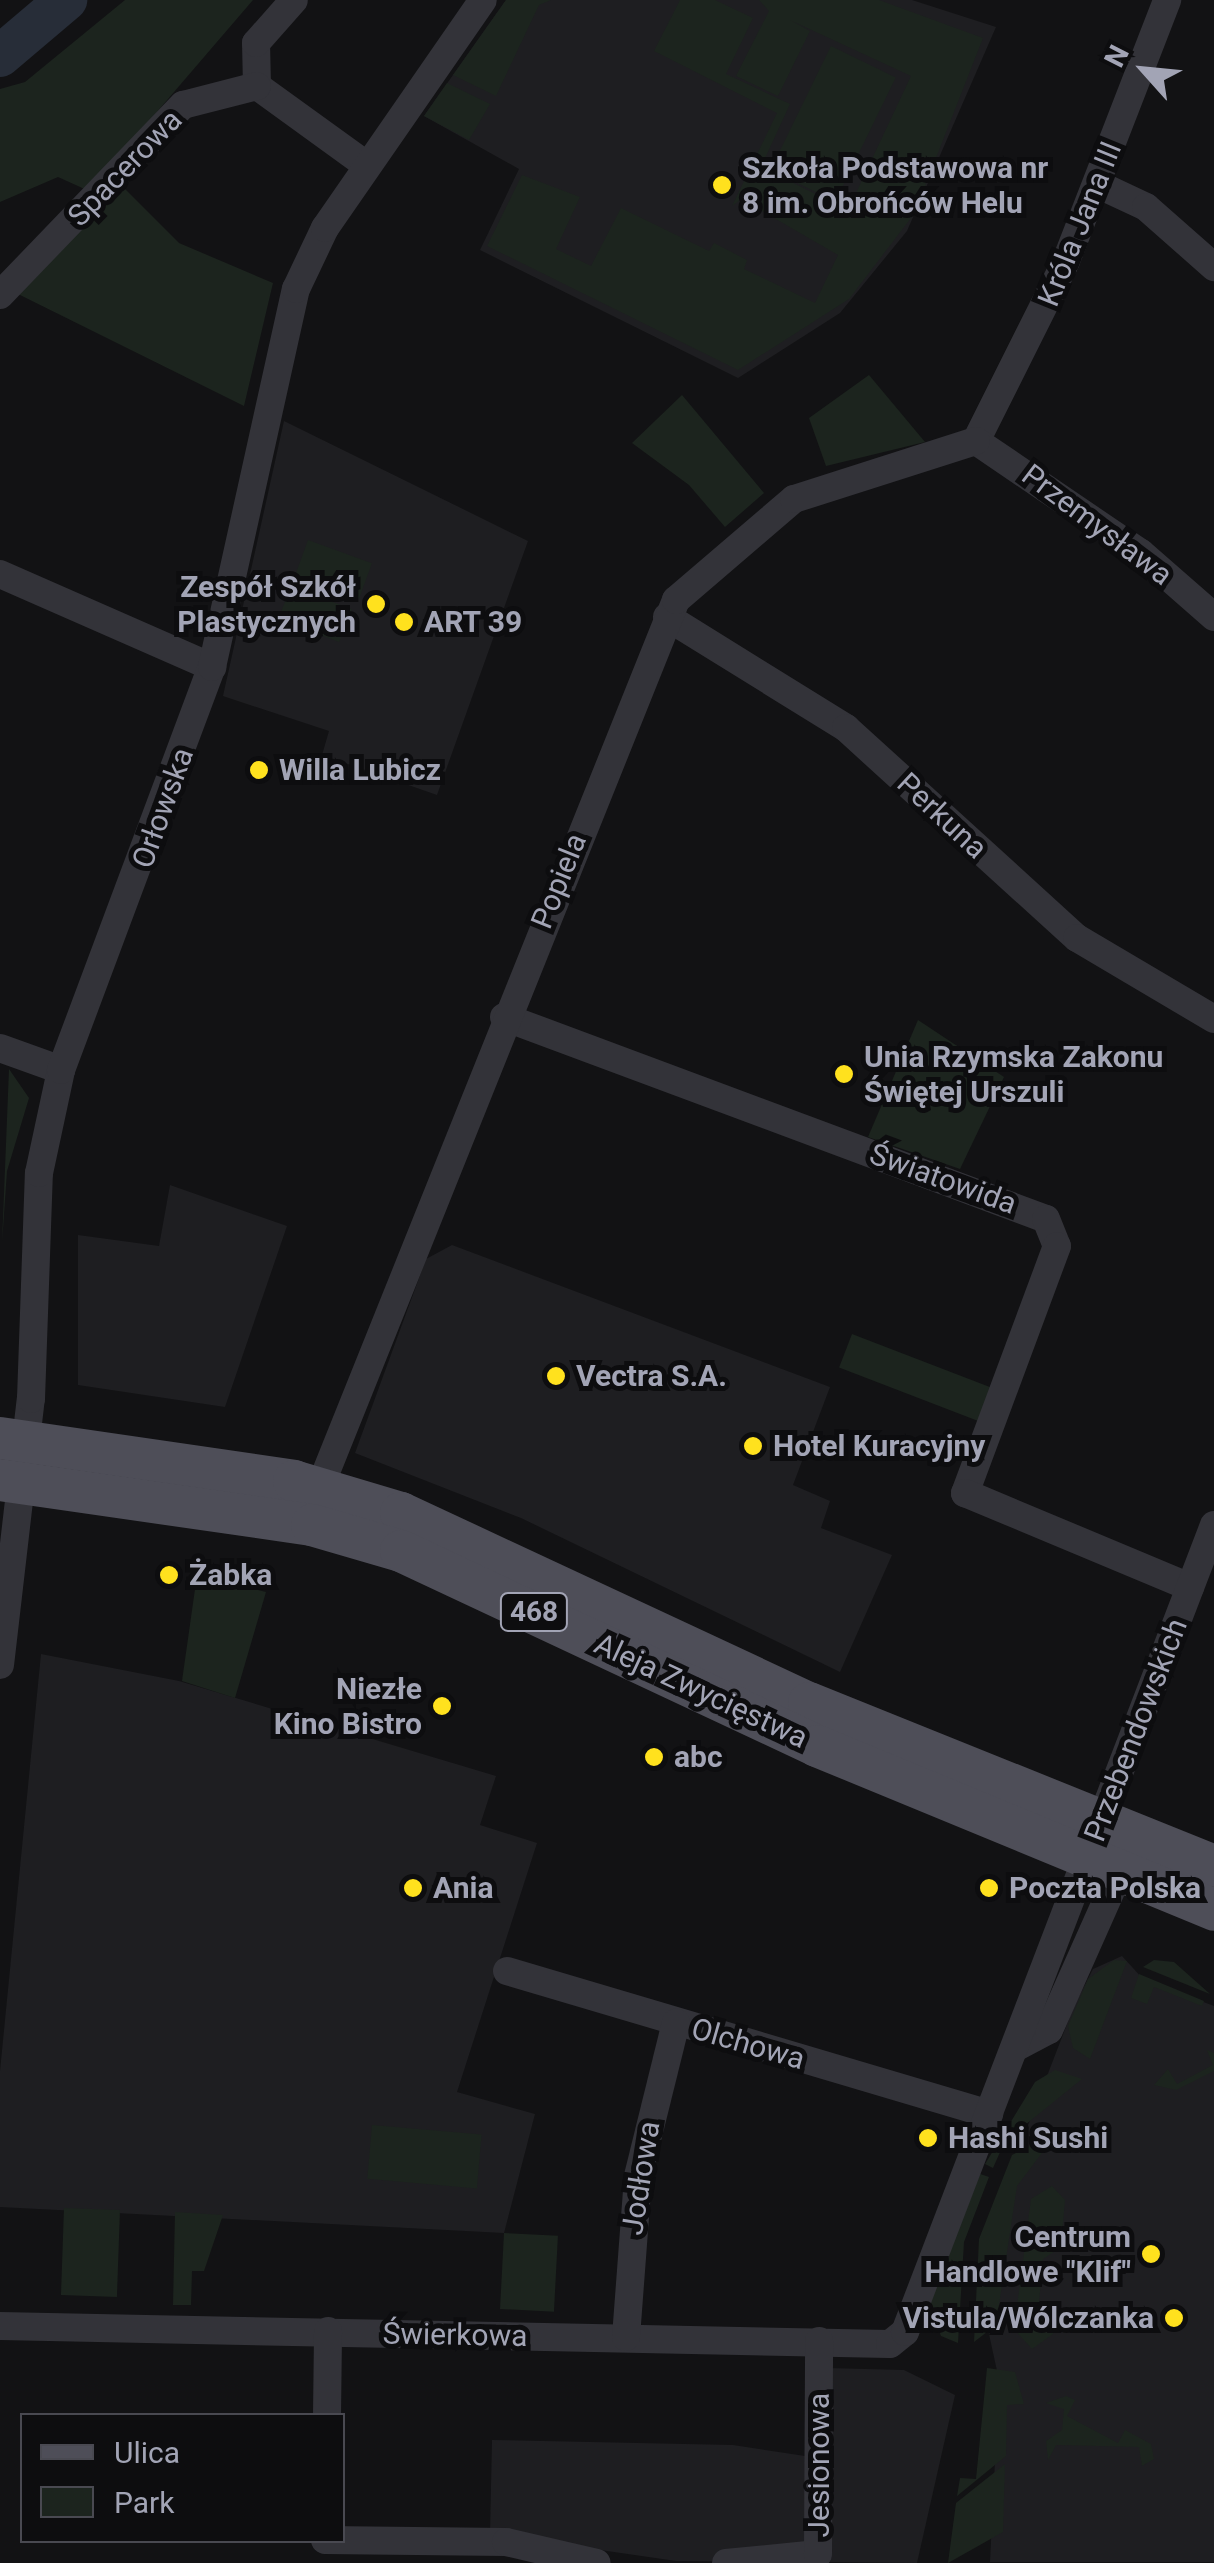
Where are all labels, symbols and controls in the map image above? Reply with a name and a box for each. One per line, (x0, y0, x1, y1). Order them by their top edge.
north arrow (1094, 20, 1194, 120)
text: N (1098, 40, 1136, 72)
street label: Spacerowa (60, 102, 190, 234)
street label: Króla Jana III (1031, 136, 1129, 312)
place label: Szkoła Podstawowa nr 8 im. Obrońców Helu (742, 150, 1048, 220)
marker: Szkoła Podstawowa nr 8 im. Obrońców Helu (711, 174, 733, 196)
street label: Przemysława (1015, 457, 1179, 593)
place label: Zespół Szkół Plastycznych (177, 569, 356, 640)
marker: Zespół Szkół Plastycznych (365, 593, 387, 615)
place label: ART 39 (424, 604, 523, 640)
marker: ART 39 (393, 611, 415, 633)
street label: Orłowska (125, 743, 201, 873)
place label: Willa Lubicz (279, 752, 441, 788)
marker: Willa Lubicz (248, 759, 270, 781)
street label: Perkuna (890, 766, 994, 866)
street label: Popiela (524, 828, 594, 934)
place label: Unia Rzymska Zakonu Świętej Urszuli (864, 1039, 1163, 1110)
marker: Unia Rzymska Zakonu Świętej Urszuli (833, 1063, 855, 1085)
street label: Światowida (865, 1136, 1021, 1222)
place label: Vectra S.A. (576, 1358, 727, 1394)
marker: Vectra S.A. (545, 1365, 567, 1387)
place label: Hotel Kuracyjny (773, 1428, 985, 1464)
marker: Hotel Kuracyjny (742, 1435, 764, 1457)
place label: Żabka (189, 1557, 272, 1593)
marker: Żabka (158, 1564, 180, 1586)
road number: 468 (499, 1589, 569, 1635)
street label: Przebendowskich (1077, 1614, 1195, 1846)
street label: Aleja Zwycięstwa (589, 1626, 813, 1756)
place label: Niezłe Kino Bistro (274, 1671, 422, 1742)
marker: Niezłe Kino Bistro (431, 1695, 453, 1717)
place label: abc (674, 1739, 723, 1775)
marker: abc (643, 1746, 665, 1768)
place label: Ania (433, 1870, 493, 1906)
place label: Poczta Polska (1009, 1870, 1201, 1906)
marker: Ania (402, 1877, 424, 1899)
marker: Poczta Polska (978, 1877, 1000, 1899)
street label: Olchowa (687, 2011, 809, 2077)
street label: Jodłowa (614, 2119, 668, 2237)
place label: Hashi Sushi (948, 2120, 1108, 2156)
marker: Hashi Sushi (917, 2127, 939, 2149)
place label: Centrum Handlowe "Klif" (924, 2219, 1131, 2290)
marker: Centrum Handlowe "Klif" (1140, 2243, 1162, 2265)
place label: Vistula/Wólczanka (902, 2300, 1154, 2336)
marker: Vistula/Wólczanka (1163, 2307, 1185, 2329)
street label: Świerkowa (382, 2316, 528, 2354)
street label: Jesionowa (801, 2393, 837, 2537)
legend (20, 2413, 345, 2543)
text: Ulica (114, 2435, 180, 2470)
text: Park (114, 2485, 174, 2520)

